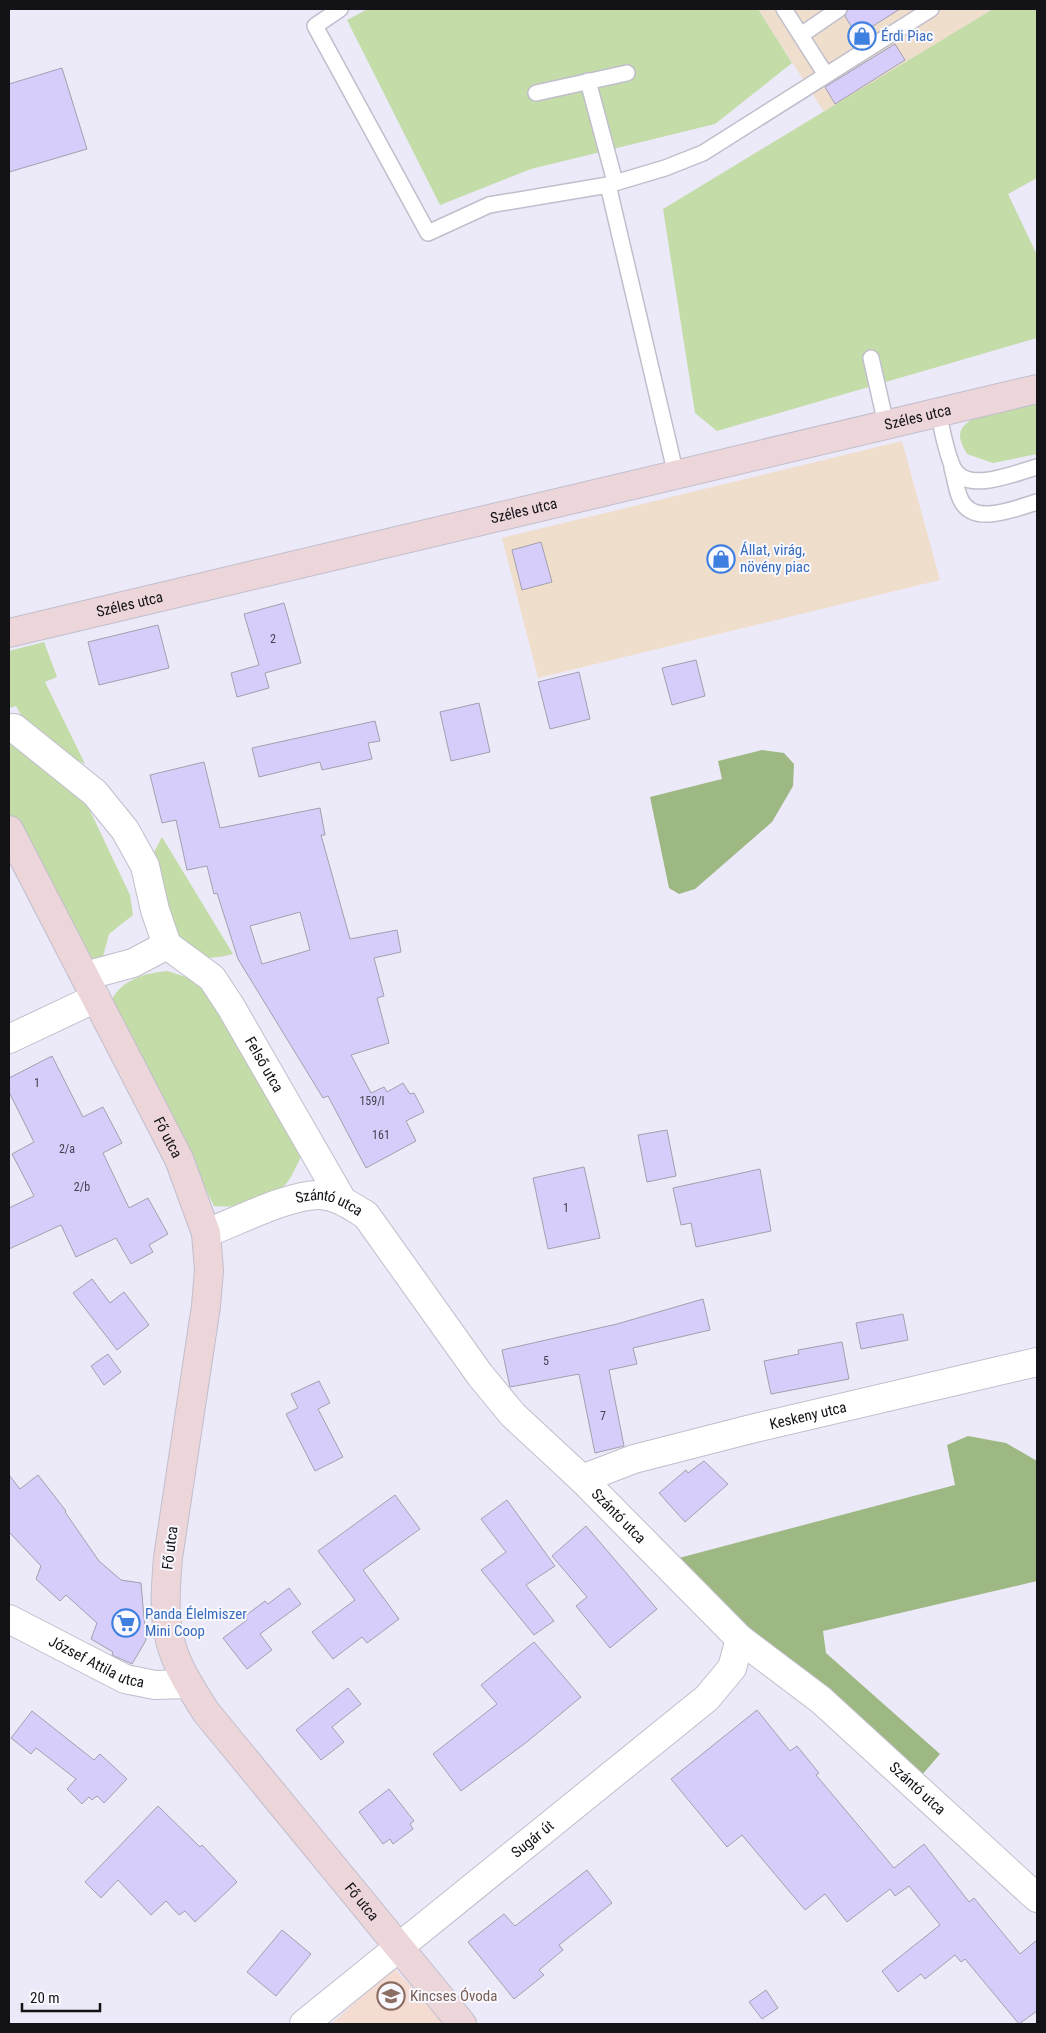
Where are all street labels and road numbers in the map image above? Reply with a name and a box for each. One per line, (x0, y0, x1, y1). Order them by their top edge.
street label: Széles utca (883, 401, 953, 434)
street label: Széles utca (489, 494, 559, 527)
street label: Széles utca (95, 588, 165, 621)
street label: Felső utca (241, 1033, 287, 1096)
street label: Fő utca (150, 1114, 186, 1161)
street label: Szántó utca (294, 1186, 366, 1220)
street label: Keskeny utca (768, 1398, 848, 1433)
street label: Szántó utca (588, 1485, 650, 1547)
street label: Fő utca (158, 1525, 182, 1571)
street label: József Attila utca (46, 1632, 146, 1692)
street label: Szántó utca (886, 1758, 949, 1819)
street label: Sugár út (508, 1817, 557, 1862)
street label: Fő utca (341, 1879, 383, 1924)

